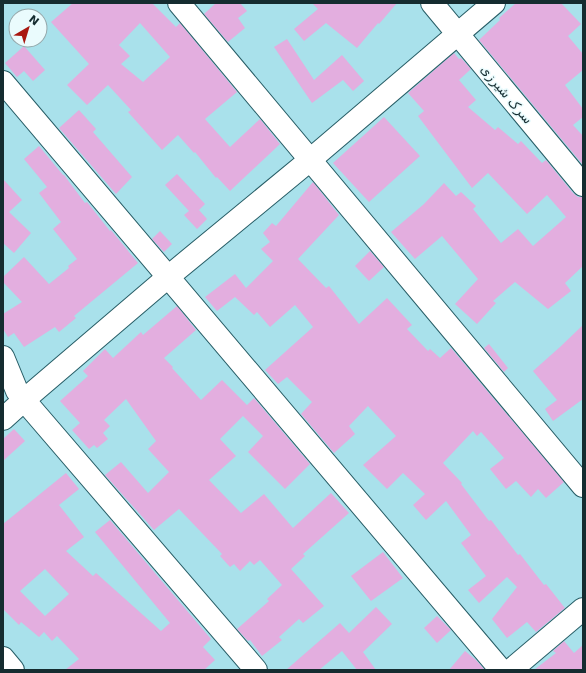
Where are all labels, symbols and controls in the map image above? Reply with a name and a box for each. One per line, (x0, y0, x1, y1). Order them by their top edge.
north arrow (8, 8, 48, 48)
text: N (26, 13, 41, 28)
street label: سرک شیرزی (477, 62, 536, 127)

